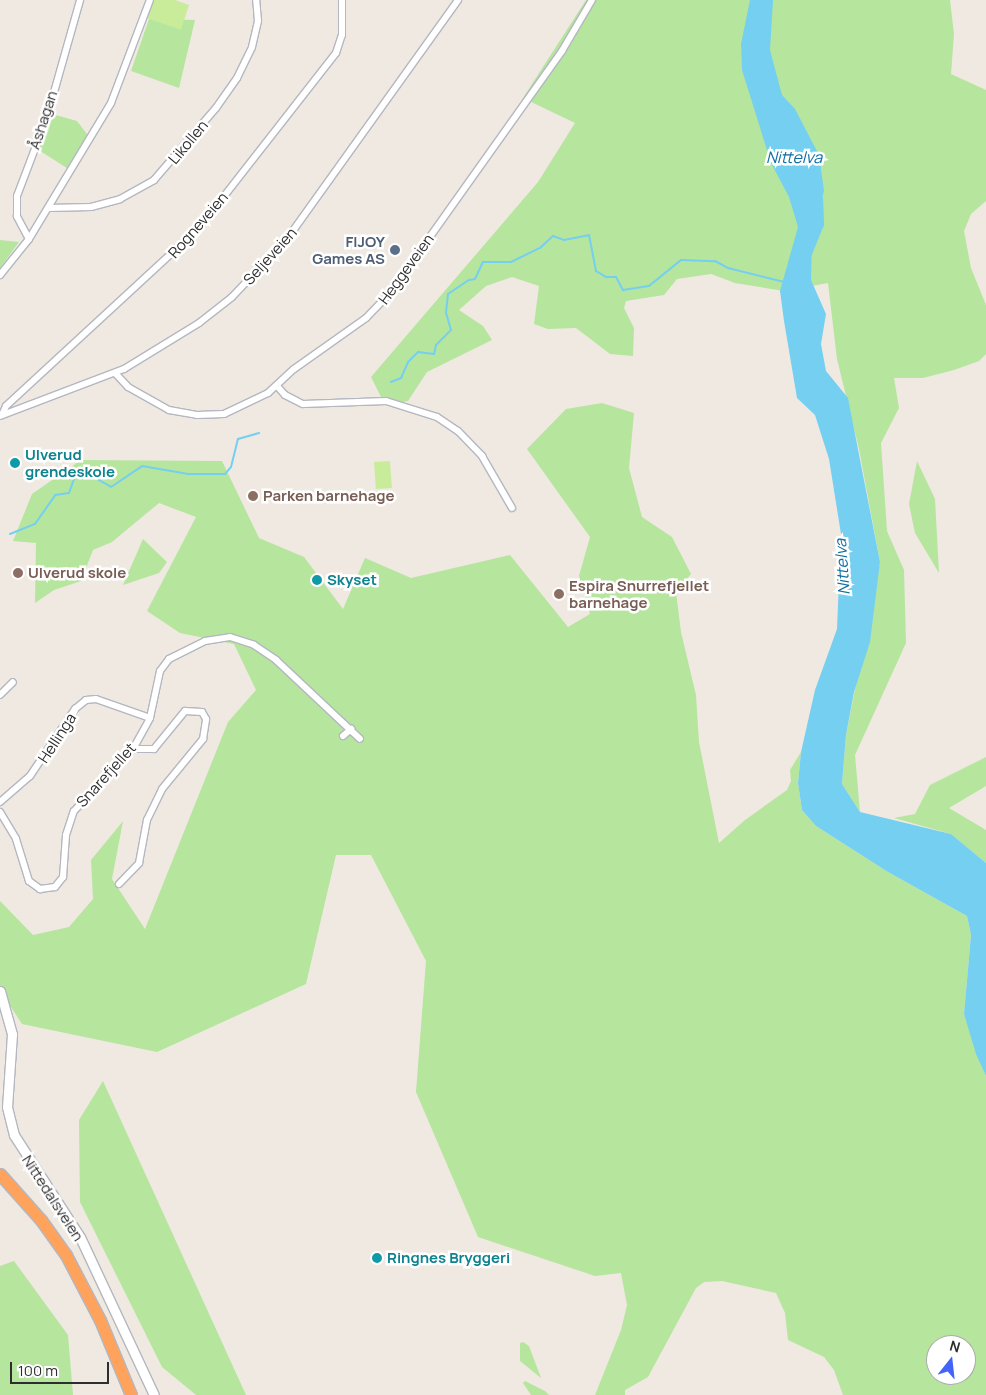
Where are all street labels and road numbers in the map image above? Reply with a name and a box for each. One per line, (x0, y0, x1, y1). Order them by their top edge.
street label: Åshagan (25, 88, 61, 152)
street label: Likollen (164, 116, 212, 168)
street label: Rogneveien (164, 188, 232, 262)
street label: Seljeveien (240, 224, 300, 288)
street label: Heggeveien (375, 230, 437, 308)
street label: Hellinga (34, 710, 80, 766)
street label: Snarefjellet (73, 739, 139, 811)
street label: Nittedalsveien (18, 1152, 88, 1244)

